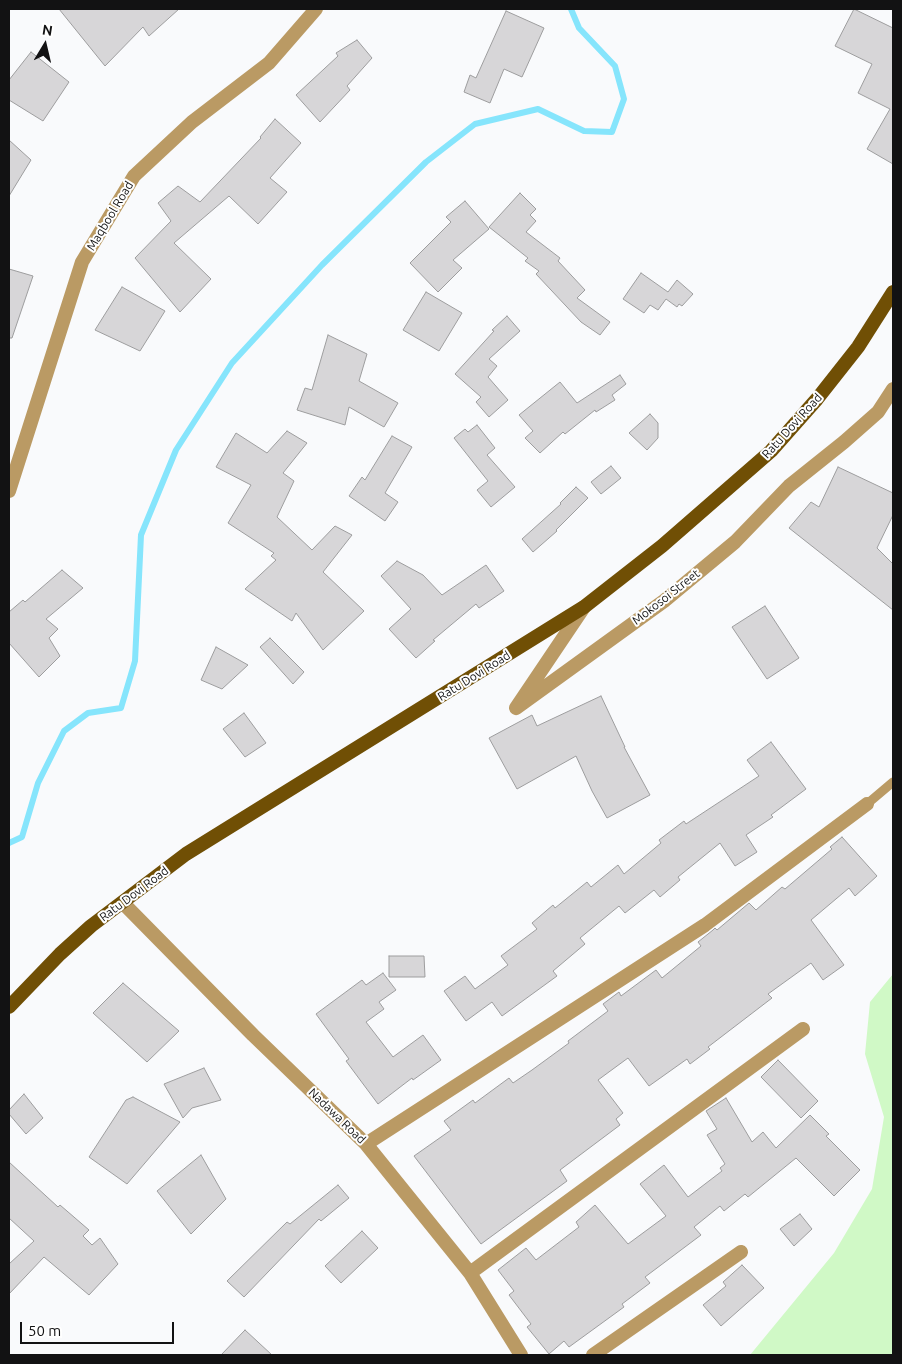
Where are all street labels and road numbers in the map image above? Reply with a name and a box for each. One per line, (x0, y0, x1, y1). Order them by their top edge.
street label: Maqbool Road (84, 179, 136, 253)
street label: Ratu Dovi Road (759, 390, 825, 462)
street label: Mokosoi Street (629, 566, 703, 628)
street label: Ratu Dovi Road (435, 648, 513, 704)
street label: Ratu Dovi Road (97, 863, 171, 925)
street label: Nadawa Road (305, 1085, 369, 1147)

